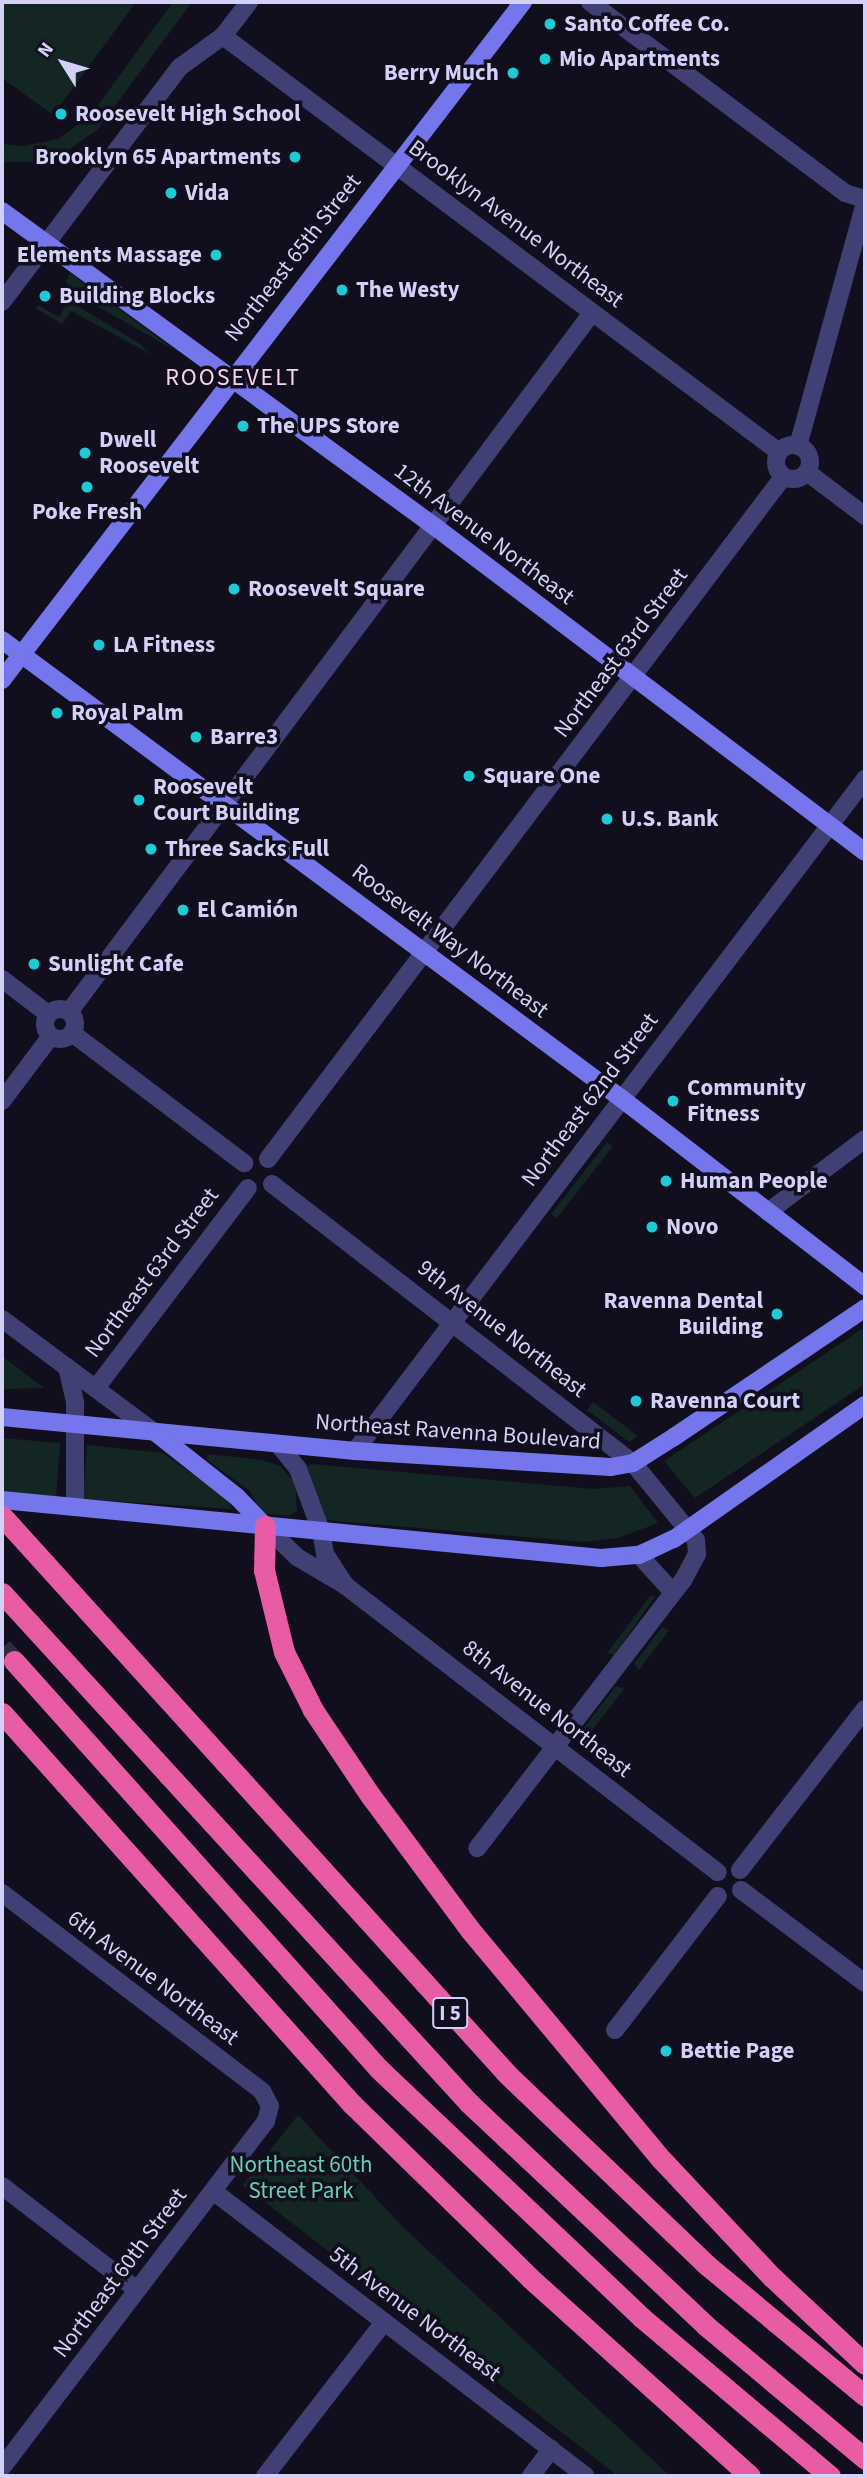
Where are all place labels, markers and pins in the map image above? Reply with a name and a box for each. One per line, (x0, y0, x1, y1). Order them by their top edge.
place label: Santo Coffee Co. (564, 10, 730, 38)
marker: Santo Coffee Co. (542, 16, 558, 32)
place label: Mio Apartments (559, 45, 720, 73)
marker: Mio Apartments (537, 51, 553, 67)
place label: Berry Much (384, 59, 499, 87)
marker: Berry Much (505, 65, 521, 81)
place label: Roosevelt High School (75, 100, 301, 128)
marker: Roosevelt High School (53, 106, 69, 122)
place label: Brooklyn 65 Apartments (35, 143, 281, 171)
marker: Brooklyn 65 Apartments (287, 149, 303, 165)
place label: Vida (185, 179, 229, 207)
marker: Vida (163, 185, 179, 201)
place label: Elements Massage (17, 241, 202, 269)
marker: Elements Massage (208, 247, 224, 263)
place label: The Westy (356, 276, 460, 304)
place label: Building Blocks (59, 282, 215, 310)
marker: The Westy (334, 282, 350, 298)
marker: Building Blocks (37, 288, 53, 304)
place label: The UPS Store (257, 412, 400, 440)
marker: The UPS Store (235, 418, 251, 434)
place label: Dwell Roosevelt (99, 426, 199, 480)
marker: Dwell Roosevelt (77, 445, 93, 461)
marker: Poke Fresh (79, 479, 95, 495)
place label: Poke Fresh (32, 498, 142, 526)
place label: Roosevelt Square (248, 575, 425, 603)
marker: Roosevelt Square (226, 581, 242, 597)
place label: LA Fitness (113, 631, 215, 659)
marker: LA Fitness (91, 637, 107, 653)
place label: Royal Palm (71, 699, 184, 727)
marker: Royal Palm (49, 705, 65, 721)
place label: Barre3 (210, 723, 278, 751)
marker: Barre3 (188, 729, 204, 745)
place label: Square One (483, 762, 600, 790)
marker: Square One (461, 768, 477, 784)
place label: Roosevelt Court Building (153, 773, 300, 827)
marker: Roosevelt Court Building (131, 792, 147, 808)
place label: U.S. Bank (621, 805, 719, 833)
marker: U.S. Bank (599, 811, 615, 827)
place label: Three Sacks Full (165, 835, 329, 863)
marker: Three Sacks Full (143, 841, 159, 857)
place label: El Camión (197, 896, 298, 924)
marker: El Camión (175, 902, 191, 918)
place label: Sunlight Cafe (48, 950, 184, 978)
marker: Sunlight Cafe (26, 956, 42, 972)
place label: Community Fitness (687, 1074, 806, 1128)
marker: Community Fitness (665, 1093, 681, 1109)
place label: Human People (680, 1167, 828, 1195)
marker: Human People (658, 1173, 674, 1189)
place label: Novo (666, 1213, 718, 1241)
marker: Novo (644, 1219, 660, 1235)
place label: Ravenna Dental Building (603, 1287, 763, 1341)
marker: Ravenna Dental Building (769, 1306, 785, 1322)
place label: Ravenna Court (650, 1387, 800, 1415)
marker: Ravenna Court (628, 1393, 644, 1409)
place label: Bettie Page (680, 2037, 794, 2065)
marker: Bettie Page (658, 2043, 674, 2059)

